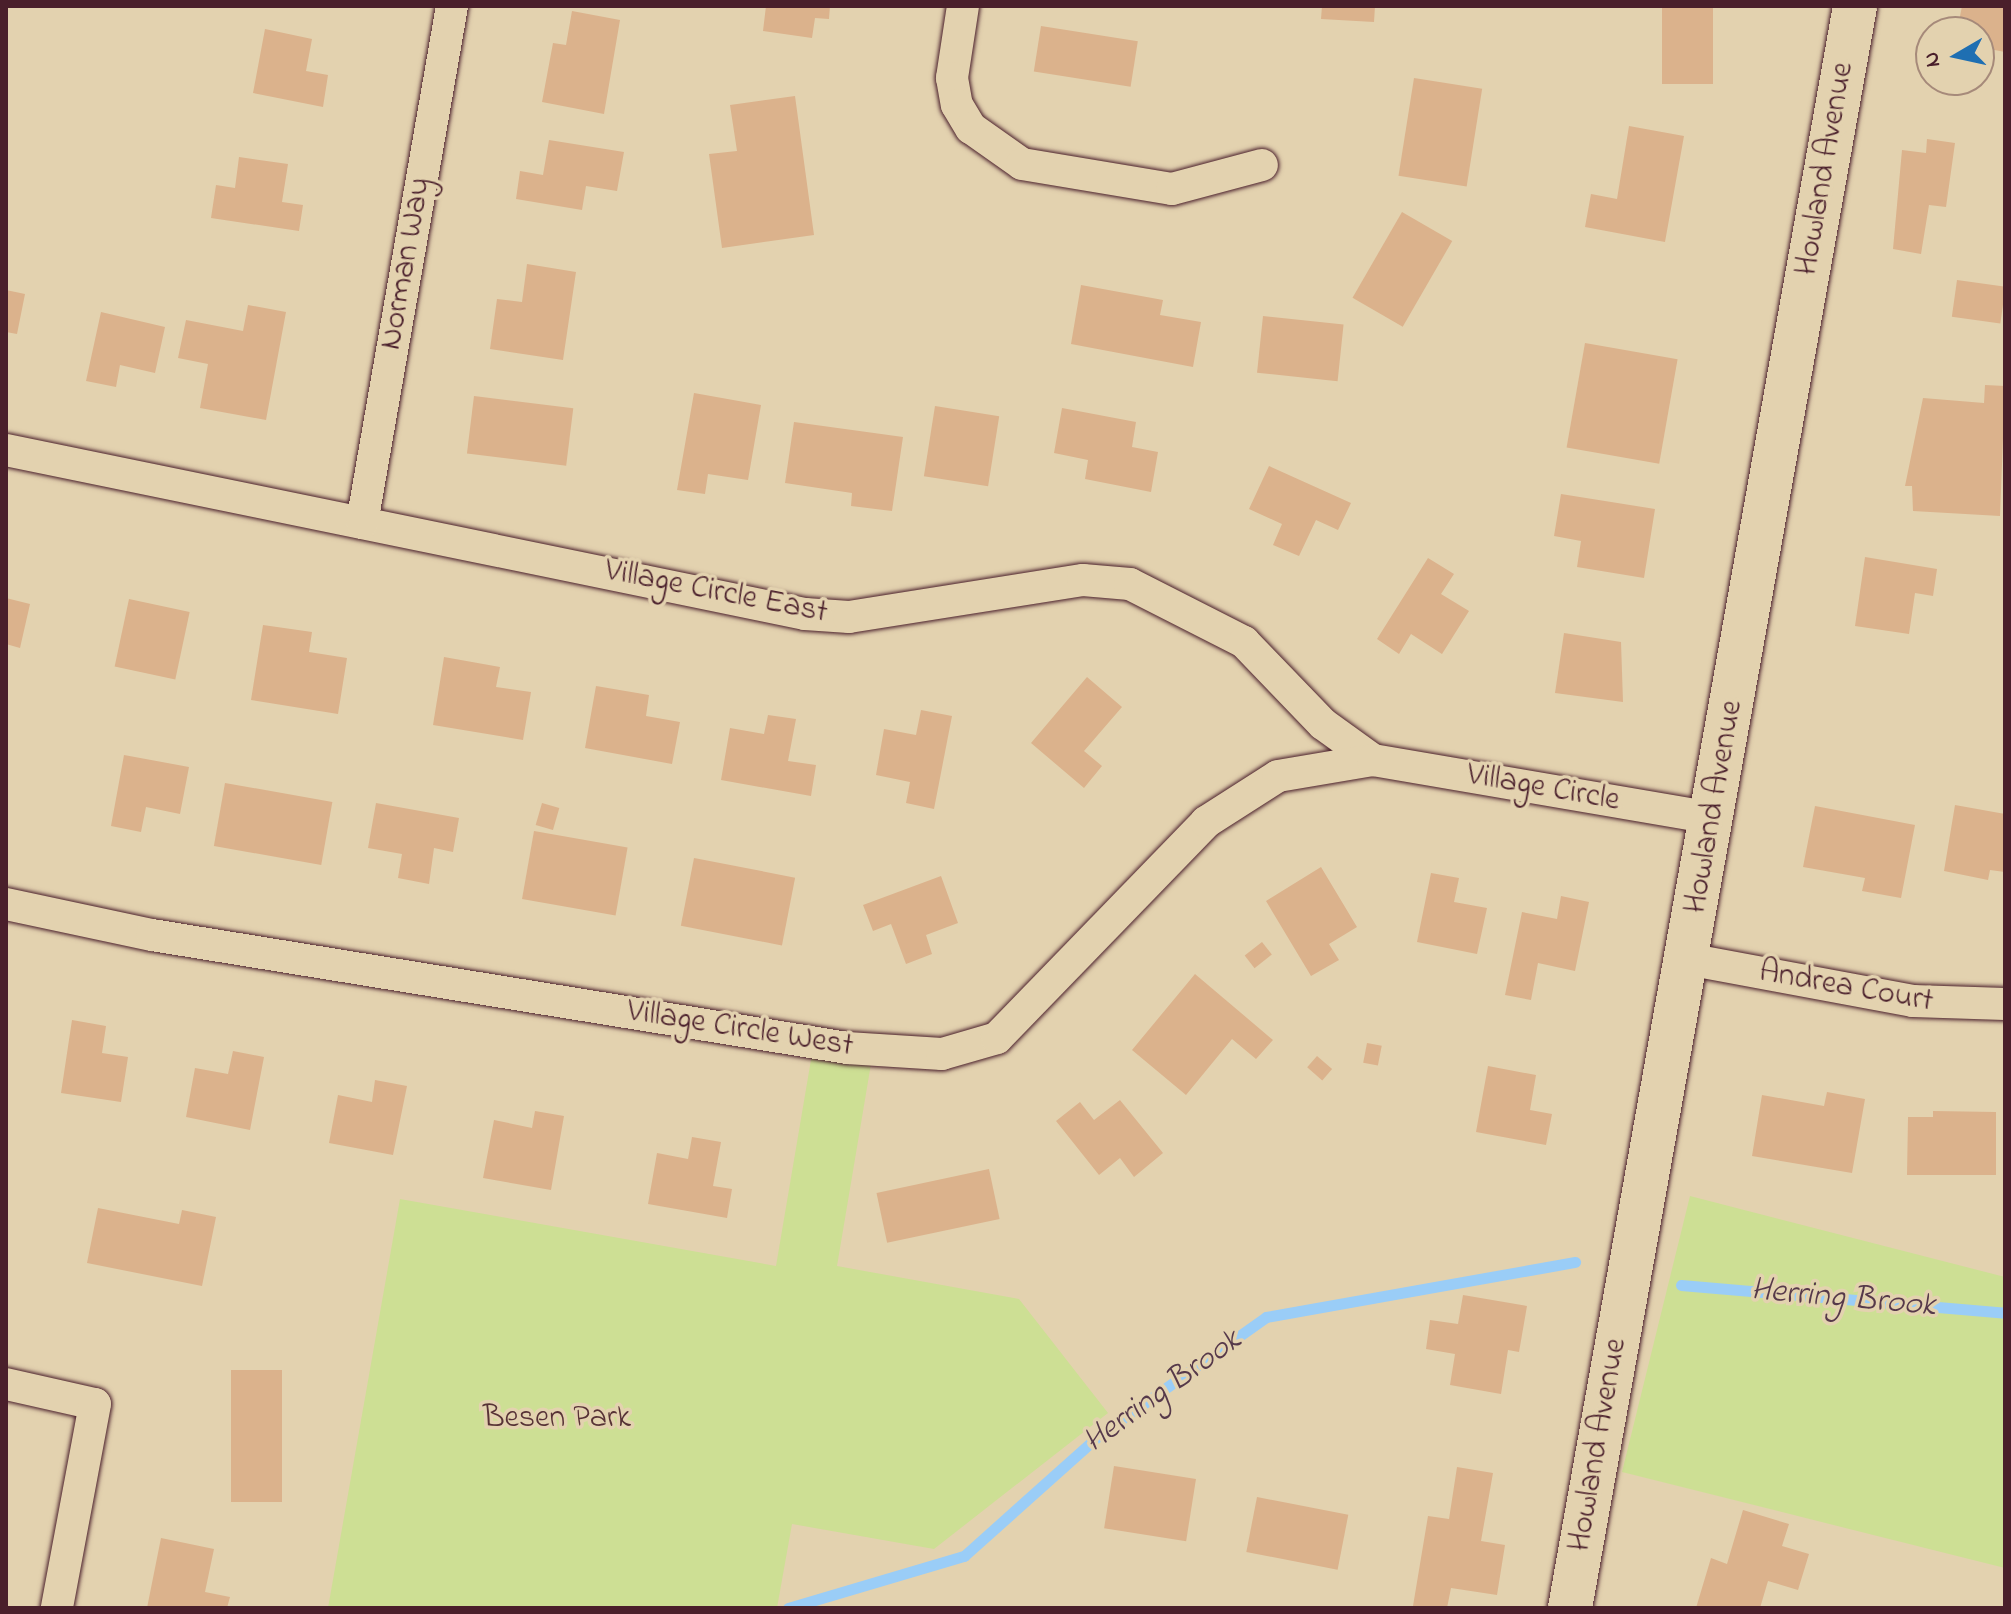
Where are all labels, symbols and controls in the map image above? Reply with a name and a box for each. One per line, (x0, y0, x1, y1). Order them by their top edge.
north arrow (1915, 16, 1995, 96)
text: N (1916, 50, 1950, 69)
street label: Howland Avenue (1788, 59, 1864, 279)
street label: Norman Way (373, 175, 441, 353)
street label: Village Circle East (601, 553, 831, 633)
street label: Howland Avenue (1677, 697, 1753, 917)
street label: Village Circle (1464, 757, 1622, 821)
street label: Andrea Court (1756, 954, 1936, 1022)
street label: Village Circle West (624, 993, 856, 1067)
water label: Herring Brook (1749, 1271, 1937, 1327)
water label: Herring Brook (1076, 1321, 1250, 1463)
street label: Howland Avenue (1561, 1335, 1637, 1555)
park label: Besen Park (483, 1400, 631, 1438)

